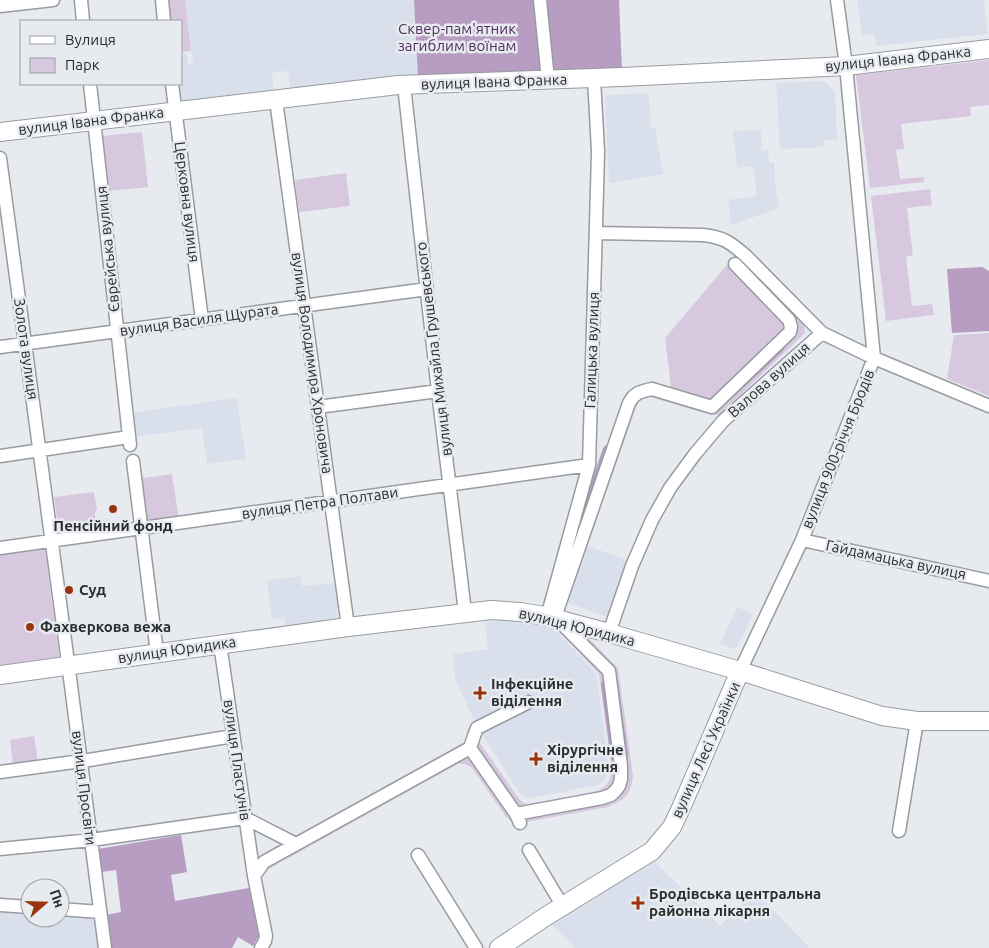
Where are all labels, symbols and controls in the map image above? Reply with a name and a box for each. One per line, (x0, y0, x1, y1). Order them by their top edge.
legend (20, 20, 182, 85)
park label: Сквер-пам'ятник загиблим воїнам (398, 20, 516, 54)
text: Вулиця (65, 31, 116, 48)
street label: вулиця Івана Франка (824, 42, 972, 75)
text: Парк (65, 56, 100, 73)
street label: вулиця Івана Франка (421, 70, 567, 93)
street label: вулиця Івана Франка (17, 103, 165, 138)
street label: Церковна вулиця (172, 141, 203, 263)
street label: Єврейська вулиця (92, 185, 123, 313)
street label: вулиця Михайла Грушевського (412, 241, 455, 457)
street label: вулиця Володимира Хроновича (289, 251, 336, 475)
street label: Галицька вулиця (581, 291, 602, 409)
street label: Золота вулиця (11, 297, 42, 401)
street label: вулиця Василя Щурата (119, 300, 279, 339)
street label: Валова вулиця (724, 339, 813, 421)
street label: вулиця 900-річчя Бродів (798, 367, 877, 531)
street label: вулиця Петра Полтави (241, 483, 399, 522)
marker: Пенсійний фонд (107, 503, 119, 515)
place label: Пенсійний фонд (53, 517, 173, 534)
street label: Гайдамацька вулиця (824, 536, 968, 583)
place label: Cуд (79, 581, 106, 598)
marker: Cуд (63, 584, 75, 596)
street label: вулиця Юридика (517, 604, 637, 649)
place label: Фахверкова вежа (40, 618, 171, 635)
marker: Фахверкова вежа (24, 621, 36, 633)
street label: вулиця Юридика (117, 633, 237, 666)
place label: Інфекційне віділення (491, 675, 573, 709)
street label: вулиця Лесі Українки (668, 679, 743, 821)
marker: Інфекційне віділення (473, 686, 487, 700)
street label: вулиця Пластунів (221, 698, 254, 822)
street label: вулиця Просвіти (69, 730, 100, 846)
place label: Хірургічне віділення (547, 741, 624, 775)
marker: Хірургічне віділення (529, 752, 543, 766)
north arrow (20, 878, 70, 928)
place label: Бродівська центральна районна лікарня (649, 885, 821, 919)
text: Пн (47, 887, 68, 910)
marker: Бродівська центральна районна лікарня (631, 896, 645, 910)

